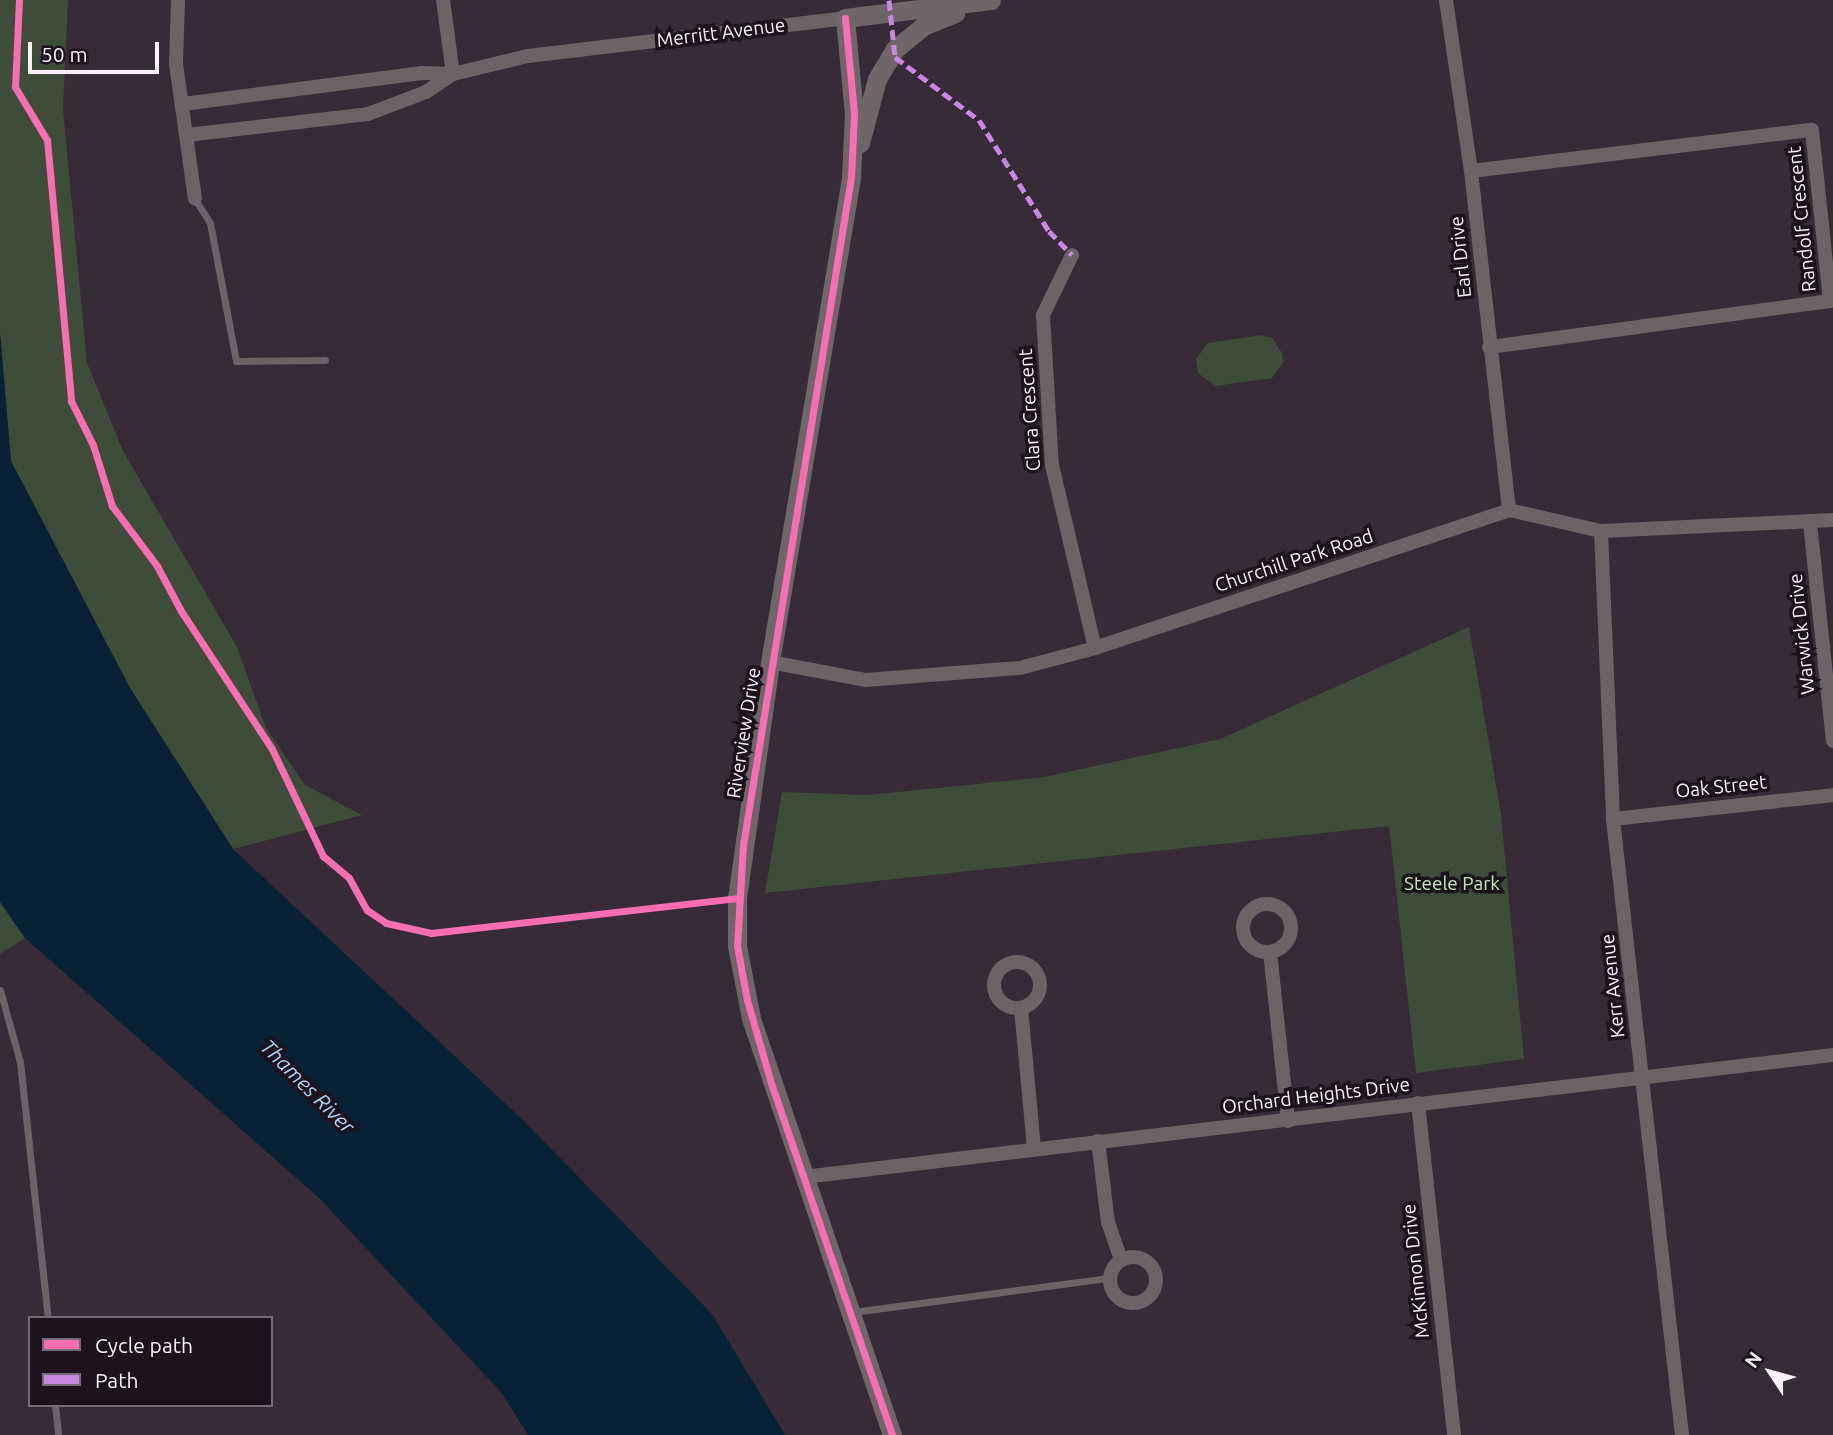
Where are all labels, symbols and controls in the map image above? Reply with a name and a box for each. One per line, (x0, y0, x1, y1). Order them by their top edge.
street label: Merritt Avenue (655, 14, 787, 52)
scale bar (32, 28, 163, 72)
text: 50 m (41, 42, 88, 66)
street label: Randolf Crescent (1783, 145, 1821, 293)
street label: Earl Drive (1445, 215, 1477, 299)
street label: Clara Crescent (1014, 348, 1046, 472)
street label: Churchill Park Road (1212, 525, 1376, 597)
street label: Warwick Drive (1784, 572, 1820, 696)
street label: Riverview Drive (722, 666, 766, 800)
street label: Oak Street (1674, 771, 1768, 803)
park label: Steele Park (1404, 873, 1500, 895)
street label: Kerr Avenue (1596, 933, 1630, 1039)
water label: Thames River (256, 1034, 360, 1138)
street label: Orchard Heights Drive (1221, 1073, 1411, 1119)
street label: McKinnon Drive (1398, 1203, 1434, 1339)
legend (28, 1316, 273, 1407)
text: Cycle path (95, 1333, 193, 1357)
north arrow (1735, 1337, 1805, 1407)
text: N (1740, 1347, 1766, 1372)
text: Path (95, 1368, 138, 1392)

